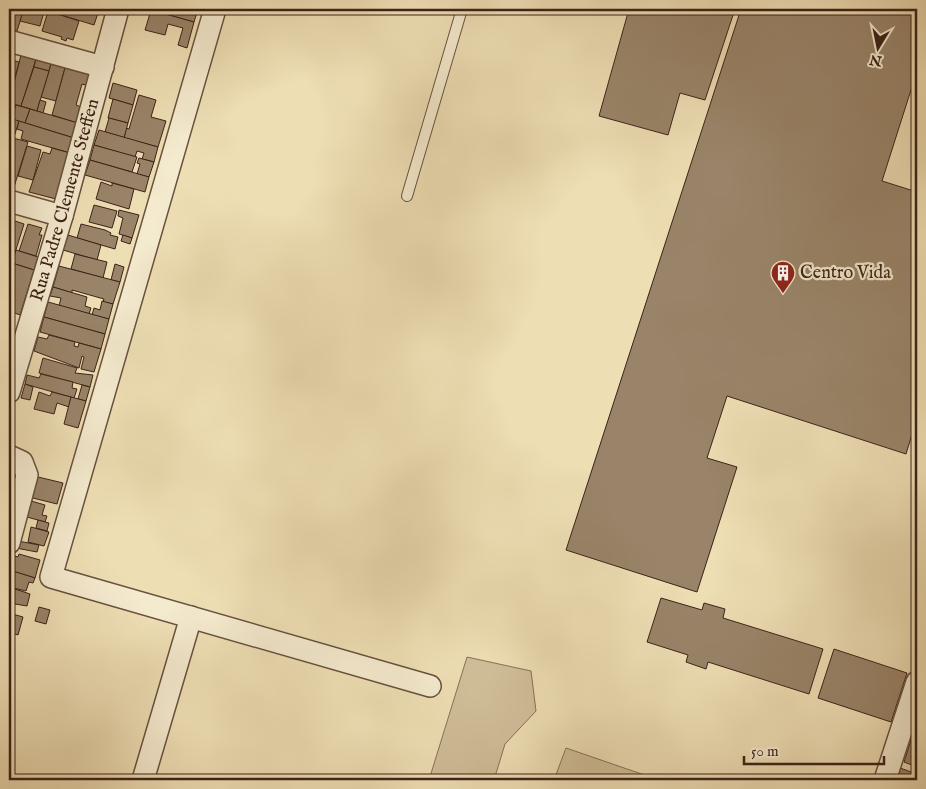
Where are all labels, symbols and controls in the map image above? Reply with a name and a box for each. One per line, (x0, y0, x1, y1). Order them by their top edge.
north arrow (854, 22, 904, 72)
text: N (868, 50, 884, 70)
street label: Rua Padre Clemente Steffen (25, 96, 105, 304)
building icon: Centro Vida (770, 260, 796, 294)
place label: Centro Vida (800, 262, 891, 285)
scale bar (744, 734, 884, 766)
text: 50 m (751, 742, 779, 761)

